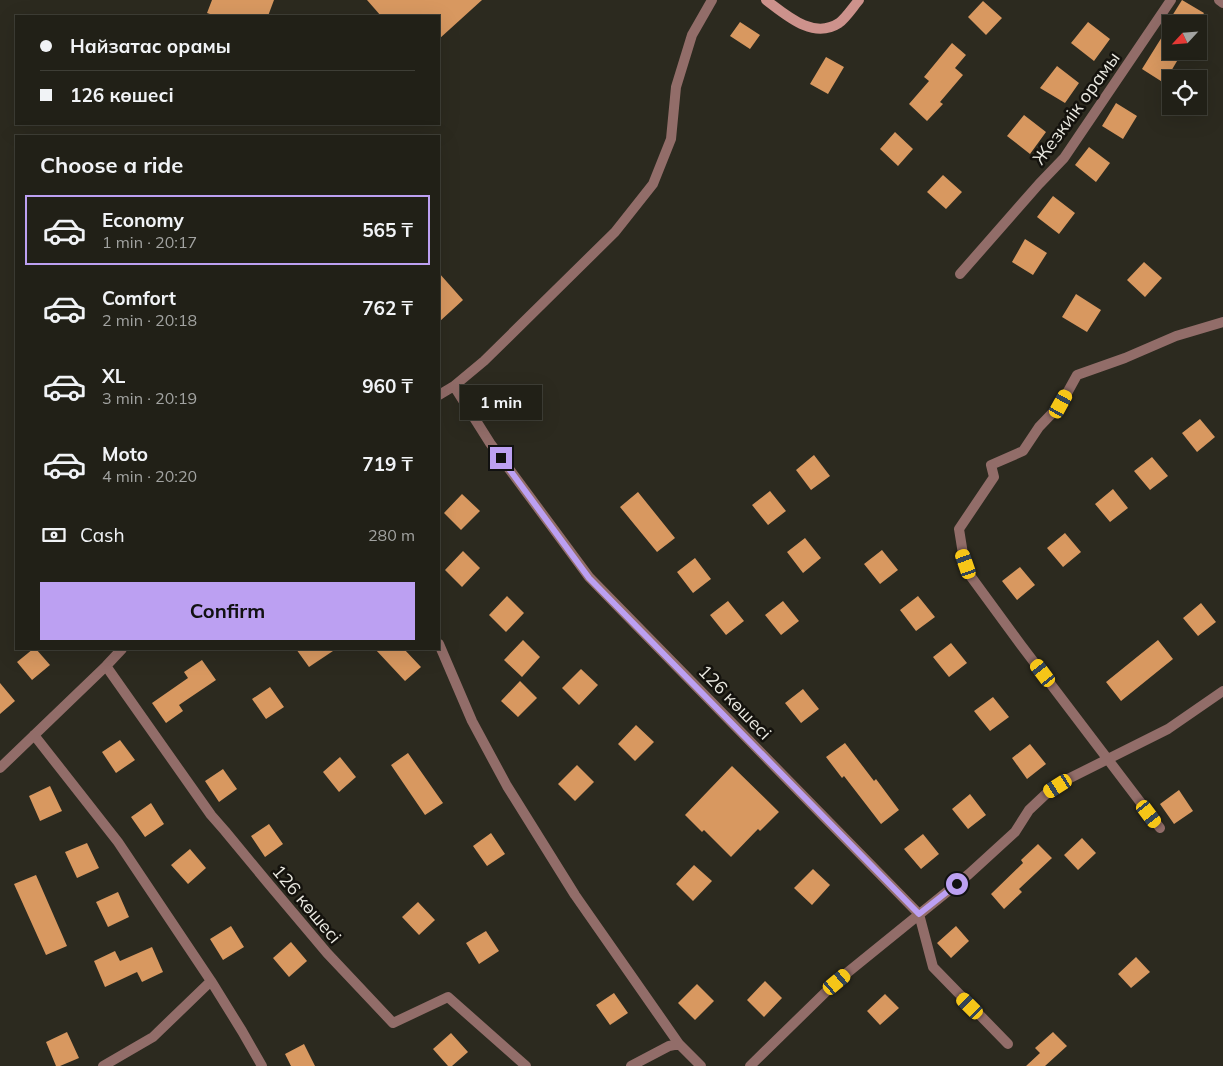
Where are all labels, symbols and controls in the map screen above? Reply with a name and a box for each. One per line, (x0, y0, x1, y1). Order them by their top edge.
north arrow (1162, 15, 1208, 60)
map controls (1162, 15, 1207, 115)
text: Найзатас орамы (70, 34, 231, 58)
street label: Жезкиік орамы (1027, 47, 1125, 169)
button: locate (1162, 70, 1207, 115)
text: 126 көшесі (70, 83, 174, 107)
text: Choose a ride (40, 151, 183, 179)
icon: car (42, 208, 87, 253)
text: Economy (102, 208, 184, 232)
text: 565 ₸ (362, 218, 413, 242)
text: 1 min · 20:17 (102, 232, 197, 252)
icon: car (42, 286, 87, 331)
text: Comfort (102, 286, 176, 310)
text: 762 ₸ (362, 296, 413, 320)
text: 2 min · 20:18 (102, 310, 197, 330)
icon: car (42, 364, 87, 409)
text: XL (102, 364, 125, 388)
text: 960 ₸ (362, 374, 413, 398)
callout: 1 min (460, 386, 542, 420)
car (1047, 387, 1074, 421)
text: 3 min · 20:19 (102, 388, 197, 408)
text: 1 min (480, 392, 522, 412)
icon: car (42, 442, 87, 487)
text: Moto (102, 442, 148, 466)
route end (490, 447, 512, 469)
text: 719 ₸ (362, 452, 413, 476)
text: 4 min · 20:20 (102, 466, 197, 486)
icon: cash (40, 521, 68, 549)
text: Cash (80, 523, 125, 547)
text: 280 m (368, 525, 415, 545)
car (954, 547, 977, 581)
button: Confirm (40, 582, 415, 640)
car (1027, 657, 1058, 689)
street label: 126 көшесі (694, 660, 776, 744)
car (1041, 772, 1074, 800)
car (1133, 798, 1164, 830)
street label: 126 көшесі (268, 860, 346, 948)
route start (946, 873, 968, 895)
car (820, 967, 853, 997)
car (954, 990, 985, 1022)

